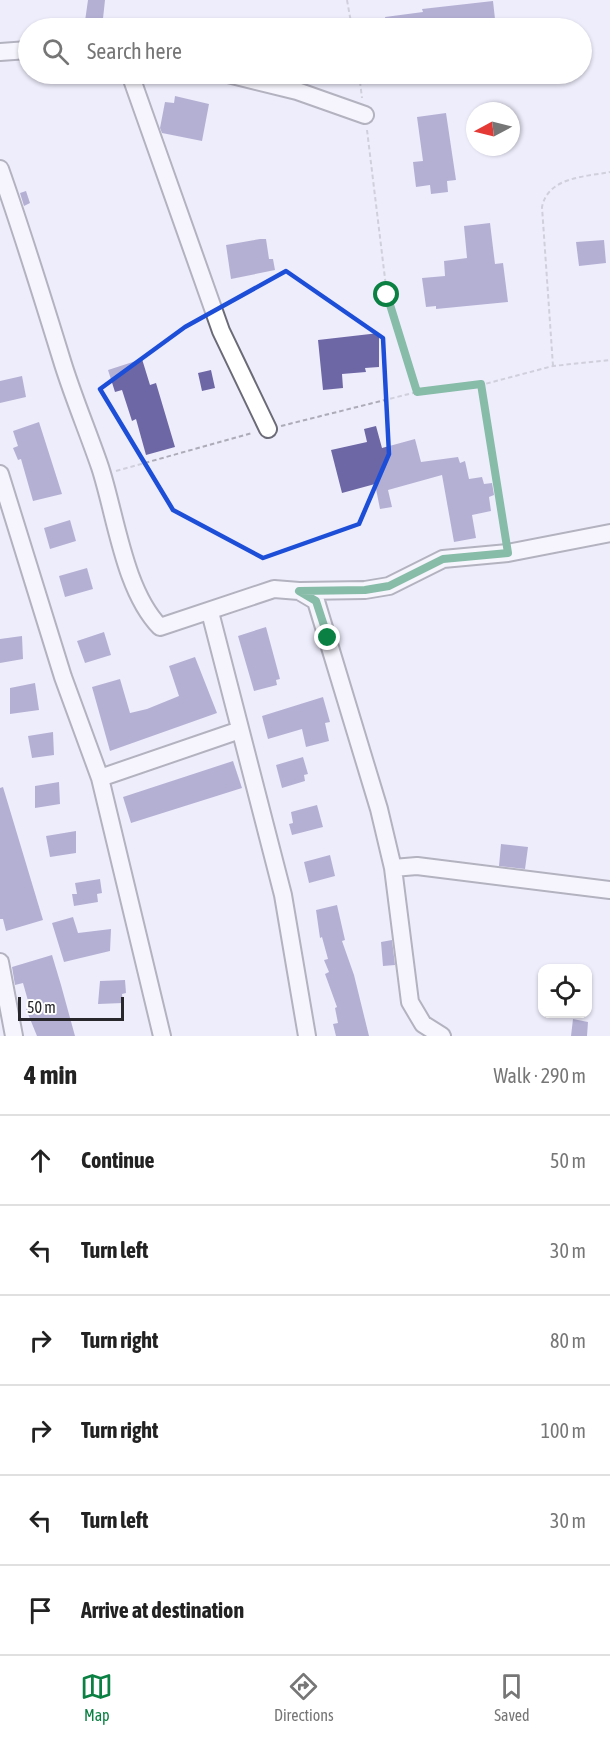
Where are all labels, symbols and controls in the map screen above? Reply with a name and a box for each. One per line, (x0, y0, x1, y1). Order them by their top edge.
search box (18, 18, 592, 84)
icon: search (39, 35, 72, 68)
text: Search here (87, 38, 182, 64)
north arrow (466, 102, 520, 156)
route start (373, 281, 399, 307)
route end (314, 624, 340, 650)
map controls (538, 964, 592, 1018)
button: locate (538, 964, 592, 1018)
scale bar (18, 994, 124, 1022)
text: 50 m (27, 998, 56, 1016)
text: 4 min (24, 1060, 77, 1090)
text: Walk · 290 m (494, 1064, 586, 1087)
icon: ahead (24, 1144, 57, 1177)
text: Continue (81, 1147, 155, 1173)
text: 50 m (550, 1149, 586, 1172)
icon: left (24, 1234, 57, 1267)
text: Turn left (81, 1237, 148, 1263)
text: 30 m (550, 1239, 586, 1262)
icon: right (24, 1324, 57, 1357)
text: Turn right (81, 1327, 158, 1353)
text: 80 m (550, 1329, 586, 1352)
icon: right (24, 1414, 57, 1447)
text: Turn right (81, 1417, 158, 1443)
text: 100 m (541, 1419, 586, 1442)
icon: left (24, 1504, 57, 1537)
text: Turn left (81, 1507, 148, 1533)
text: 30 m (550, 1509, 586, 1532)
icon: arrive (24, 1594, 57, 1627)
text: Arrive at destination (81, 1597, 244, 1623)
tab: Map (80, 1670, 113, 1724)
tab: Directions (274, 1670, 334, 1724)
tab: Saved (494, 1670, 530, 1724)

